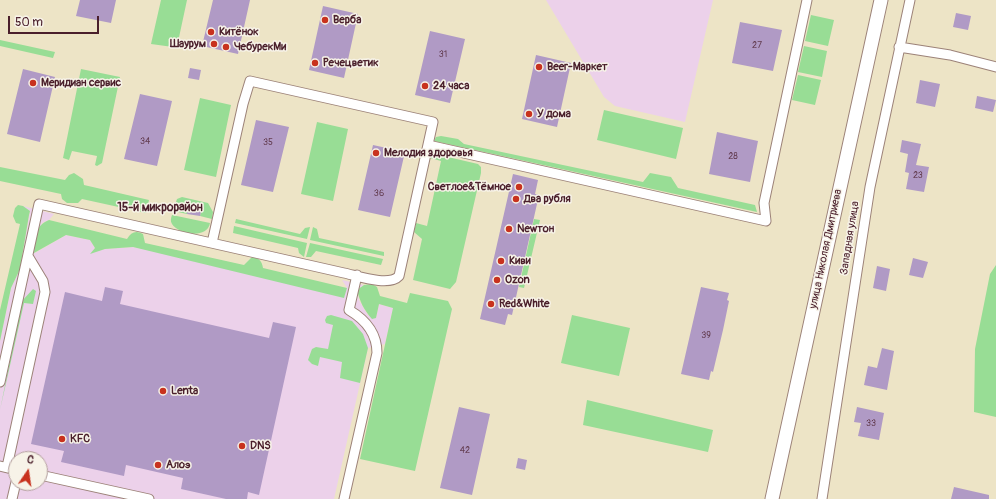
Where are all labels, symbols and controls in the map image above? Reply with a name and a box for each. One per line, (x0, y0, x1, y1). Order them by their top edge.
scale bar (10, 8, 101, 34)
place label: Верба (333, 13, 361, 27)
text: 50 m (15, 15, 43, 30)
marker: Верба (320, 15, 330, 25)
place label: Китёнок (219, 25, 259, 39)
marker: Китёнок (206, 27, 216, 37)
place label: Шаурум (170, 37, 206, 51)
marker: Шаурум (209, 39, 219, 49)
place label: ЧебурекМи (234, 40, 286, 54)
house number: 27 (752, 41, 762, 51)
marker: ЧебурекМи (221, 42, 231, 52)
house number: 31 (439, 50, 447, 60)
place label: Речецветик (323, 56, 379, 70)
marker: Речецветик (310, 58, 320, 68)
place label: Beer-Маркет (547, 60, 608, 74)
marker: Beer-Маркет (534, 62, 544, 72)
place label: Меридиан сервис (41, 76, 121, 90)
marker: Меридиан сервис (28, 78, 38, 88)
place label: 24 часа (433, 79, 469, 93)
marker: 24 часа (420, 81, 430, 91)
place label: У дома (537, 107, 571, 121)
marker: У дома (524, 109, 534, 119)
house number: 34 (140, 137, 150, 147)
house number: 35 (263, 138, 273, 148)
place label: Мелодия здоровья (384, 146, 473, 160)
marker: Мелодия здоровья (371, 148, 381, 158)
house number: 28 (728, 152, 738, 162)
house number: 23 (913, 171, 923, 181)
place label: Светлое&Тёмное (428, 180, 511, 194)
marker: Светлое&Тёмное (514, 182, 524, 192)
street label: улица Николая Дмитриева (807, 188, 845, 310)
house number: 36 (374, 189, 384, 199)
place label: Два рубля (524, 192, 571, 206)
marker: Два рубля (511, 194, 521, 204)
street label: Западная улица (838, 200, 862, 276)
district label: 15-й микрорайон (117, 201, 203, 215)
place label: Newтон (517, 222, 554, 236)
marker: Newтон (504, 224, 514, 234)
place label: Киви (509, 254, 531, 268)
marker: Киви (496, 256, 506, 266)
place label: Ozon (505, 273, 530, 287)
marker: Ozon (492, 275, 502, 285)
place label: Red&White (499, 297, 550, 311)
marker: Red&White (486, 299, 496, 309)
house number: 39 (701, 331, 711, 341)
place label: Lenta (171, 384, 198, 398)
marker: Lenta (158, 386, 168, 396)
house number: 33 (866, 419, 876, 429)
place label: KFC (70, 432, 90, 446)
marker: KFC (57, 434, 67, 444)
place label: DNS (250, 439, 271, 453)
marker: DNS (237, 441, 247, 451)
house number: 42 (460, 446, 470, 456)
north arrow (8, 451, 48, 491)
text: С (26, 453, 35, 467)
place label: Алоэ (166, 458, 191, 472)
marker: Алоэ (153, 460, 163, 470)

